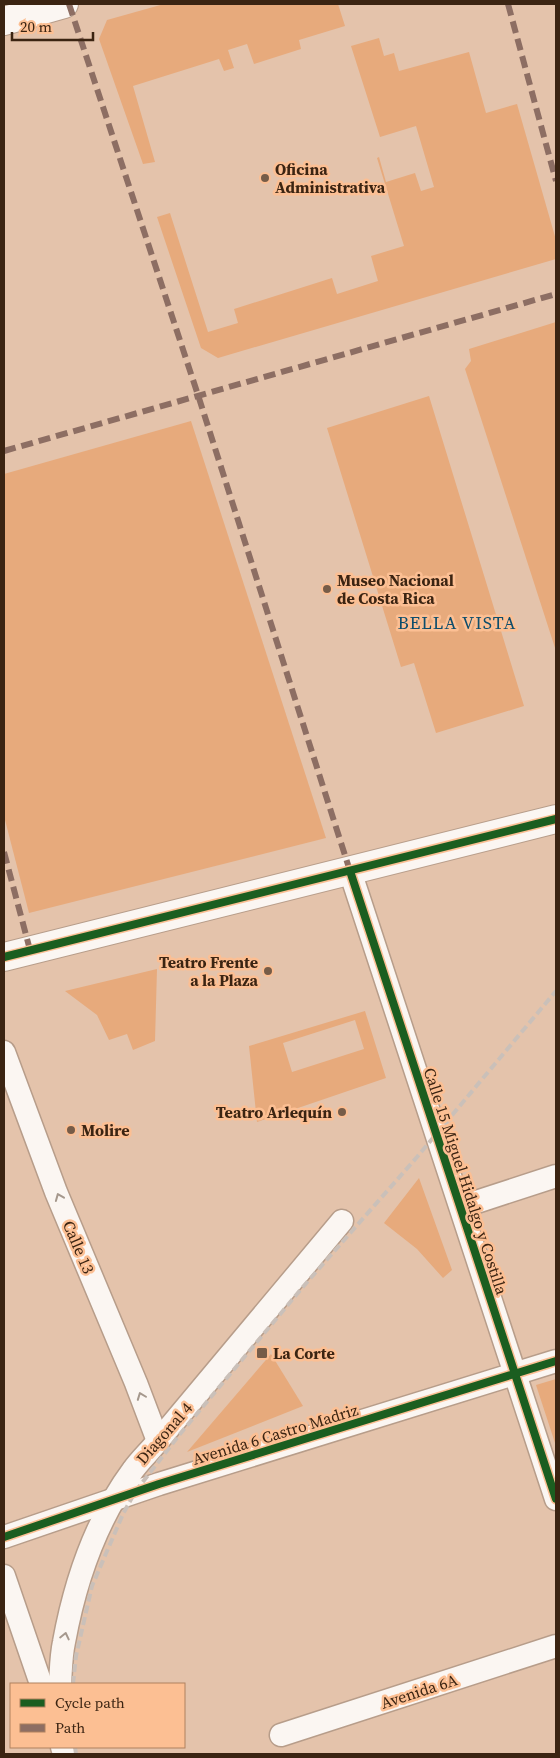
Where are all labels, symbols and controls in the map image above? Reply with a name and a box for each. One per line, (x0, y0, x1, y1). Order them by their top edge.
scale bar (12, 10, 94, 42)
text: 20 m (20, 16, 52, 37)
place label: Oficina Administrativa (275, 158, 386, 198)
marker: Oficina Administrativa (259, 172, 271, 184)
place label: Museo Nacional de Costa Rica (337, 569, 454, 609)
marker: Museo Nacional de Costa Rica (321, 583, 333, 595)
district label: BELLA VISTA (398, 610, 516, 635)
place label: Teatro Frente a la Plaza (159, 951, 258, 991)
marker: Teatro Frente a la Plaza (262, 965, 274, 977)
street label: Calle 15 Miguel Hidalgo y Costilla (419, 1065, 513, 1298)
place label: Teatro Arlequín (216, 1101, 332, 1123)
marker: Teatro Arlequín (336, 1106, 348, 1118)
place label: Molire (81, 1119, 130, 1141)
marker: Molire (65, 1124, 77, 1136)
one-way arrow (54, 1193, 65, 1202)
street label: Calle 13 (58, 1217, 100, 1277)
place label: La Corte (273, 1342, 335, 1364)
marker: La Corte (255, 1346, 269, 1360)
one-way arrow (137, 1392, 147, 1401)
street label: Diagonal 4 (131, 1397, 197, 1469)
street label: Avenida 6 Castro Madriz (189, 1398, 361, 1470)
one-way arrow (59, 1631, 70, 1640)
street label: Avenida 6A (378, 1668, 461, 1714)
legend (10, 1683, 185, 1748)
text: Cycle path (55, 1692, 125, 1713)
text: Path (55, 1717, 85, 1738)

